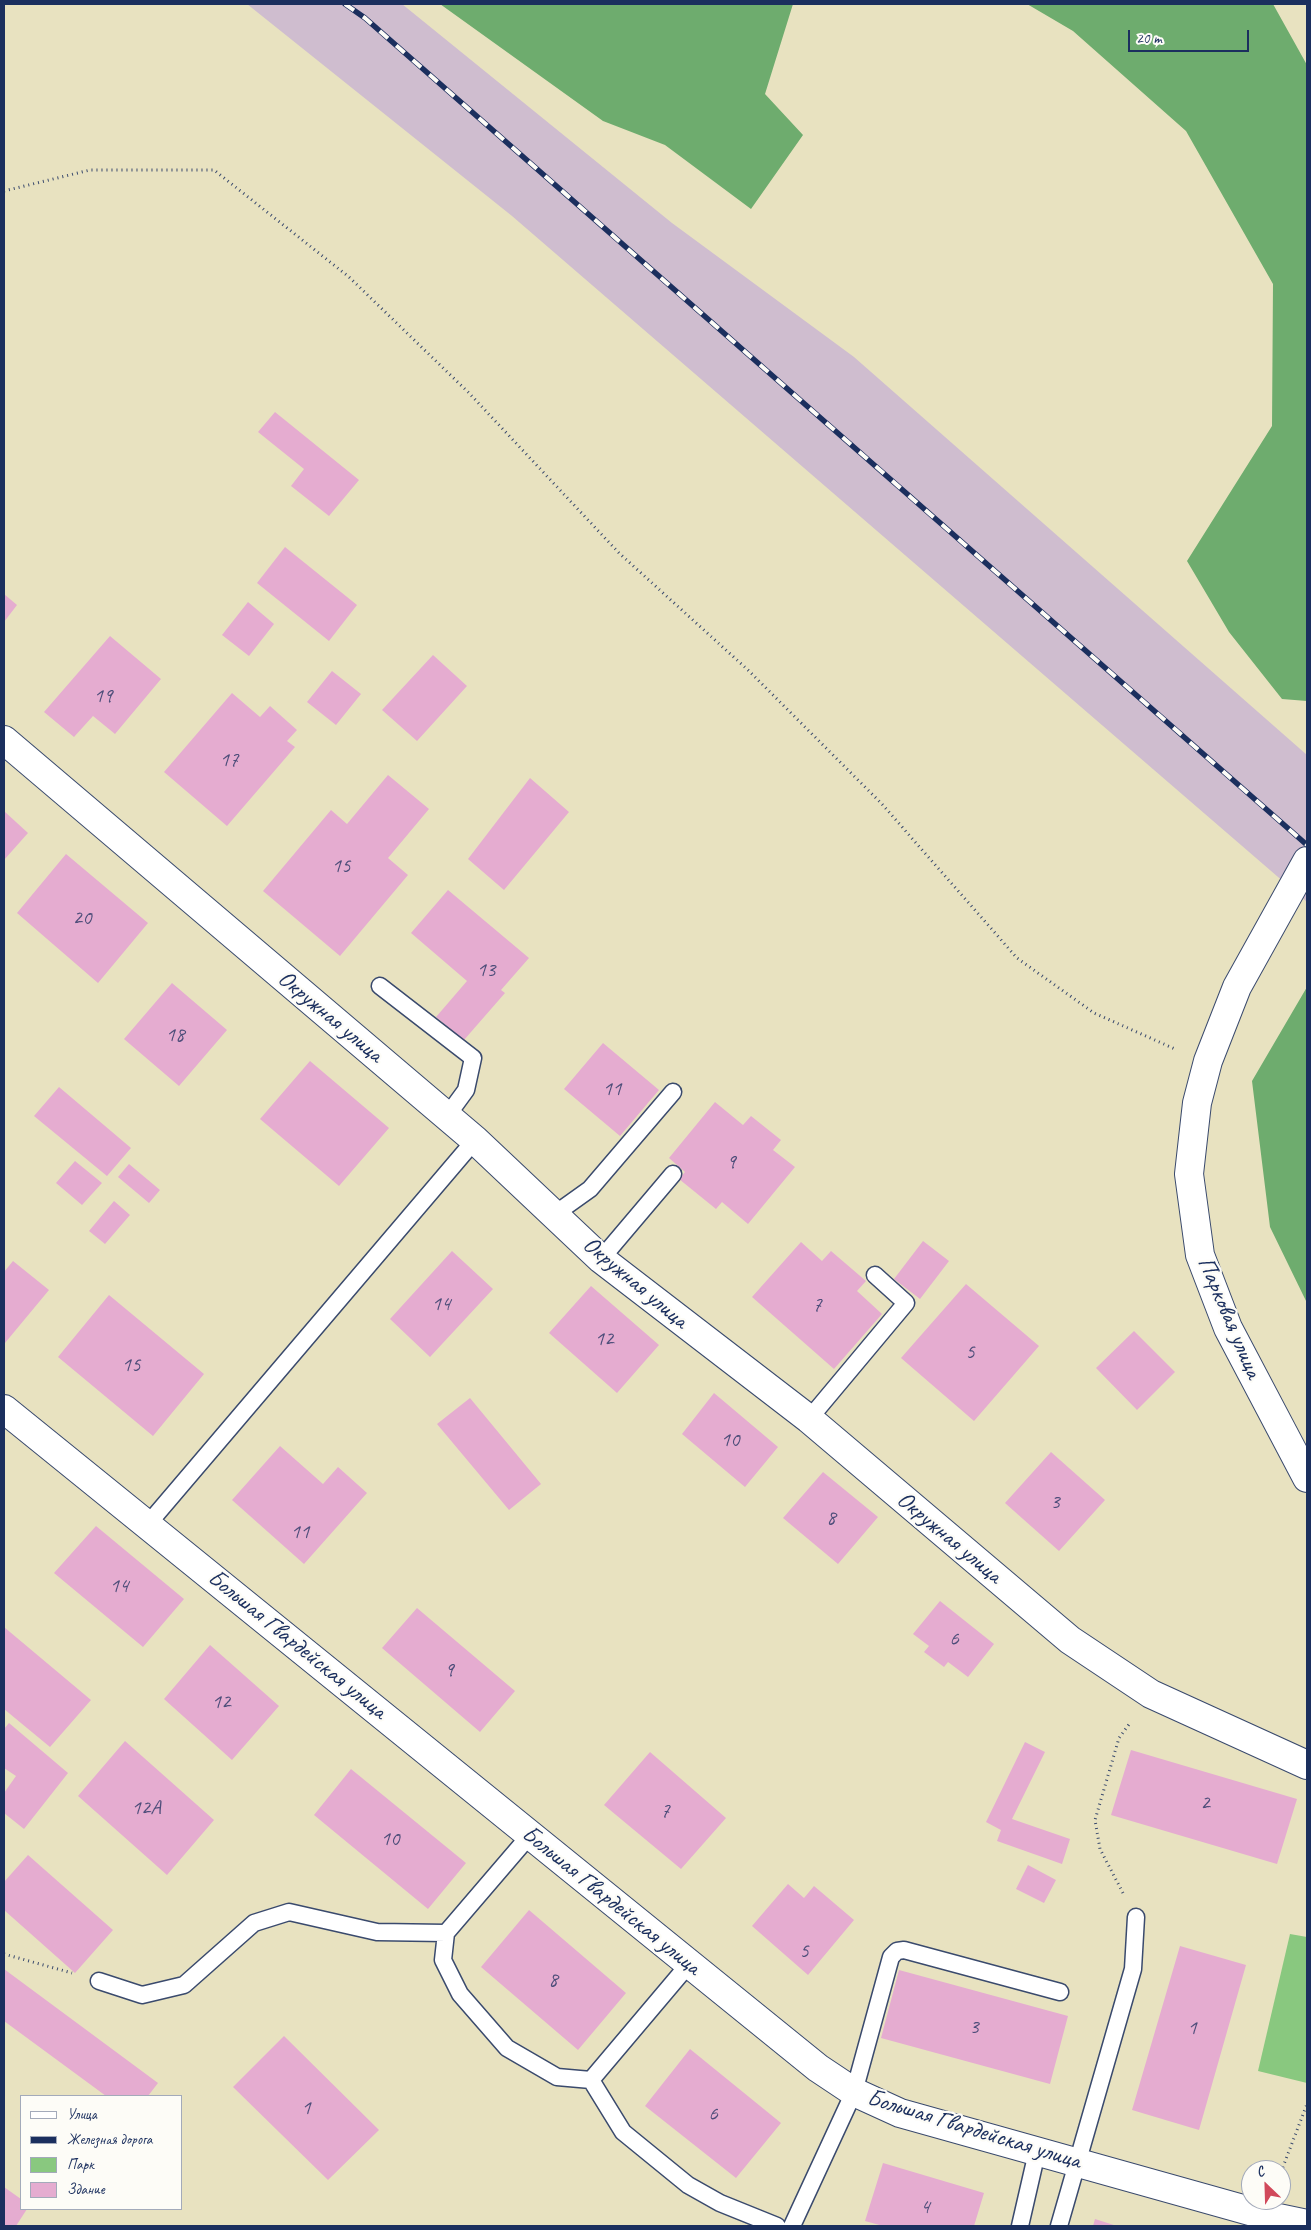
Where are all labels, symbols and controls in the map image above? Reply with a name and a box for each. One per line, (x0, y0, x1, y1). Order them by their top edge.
scale bar (1131, 20, 1252, 52)
text: 20 m (1136, 29, 1162, 48)
house number: 19 (94, 683, 112, 709)
house number: 17 (220, 747, 238, 773)
house number: 15 (332, 853, 350, 879)
house number: 20 (73, 905, 91, 931)
house number: 13 (477, 957, 495, 983)
street label: Окружная улица (272, 965, 388, 1069)
house number: 18 (166, 1022, 184, 1048)
house number: 11 (603, 1076, 621, 1102)
house number: 9 (726, 1149, 736, 1175)
street label: Окружная улица (577, 1231, 693, 1335)
street label: Парковая улица (1191, 1253, 1267, 1383)
house number: 14 (432, 1291, 450, 1317)
house number: 7 (812, 1292, 822, 1318)
house number: 12 (595, 1326, 613, 1352)
house number: 5 (965, 1339, 975, 1365)
house number: 15 (122, 1352, 140, 1378)
house number: 10 (721, 1427, 739, 1453)
street label: Окружная улица (891, 1486, 1007, 1590)
house number: 3 (1050, 1489, 1060, 1515)
house number: 8 (826, 1505, 836, 1531)
house number: 11 (291, 1519, 309, 1545)
street label: Большая Гвардейская улица (202, 1564, 392, 1726)
house number: 14 (110, 1573, 128, 1599)
house number: 6 (949, 1626, 959, 1652)
house number: 9 (444, 1657, 454, 1683)
house number: 12 (212, 1689, 230, 1715)
house number: 2 (1200, 1790, 1210, 1816)
house number: 12А (131, 1795, 161, 1821)
house number: 7 (660, 1798, 670, 1824)
street label: Большая Гвардейская улица (516, 1820, 706, 1982)
house number: 10 (381, 1826, 399, 1852)
house number: 5 (799, 1938, 809, 1964)
house number: 8 (548, 1967, 558, 1993)
house number: 3 (969, 2014, 979, 2040)
house number: 1 (1187, 2015, 1197, 2041)
street label: Большая Гвардейская улица (864, 2084, 1084, 2176)
legend (20, 2095, 182, 2210)
house number: 1 (301, 2095, 311, 2121)
house number: 6 (708, 2101, 718, 2127)
text: Улица (67, 2105, 97, 2124)
text: Железная дорога (67, 2130, 152, 2149)
text: Парк (67, 2155, 94, 2174)
north arrow (1241, 2160, 1291, 2210)
text: С (1254, 2163, 1267, 2181)
text: Здание (67, 2180, 105, 2199)
house number: 4 (920, 2194, 930, 2220)

